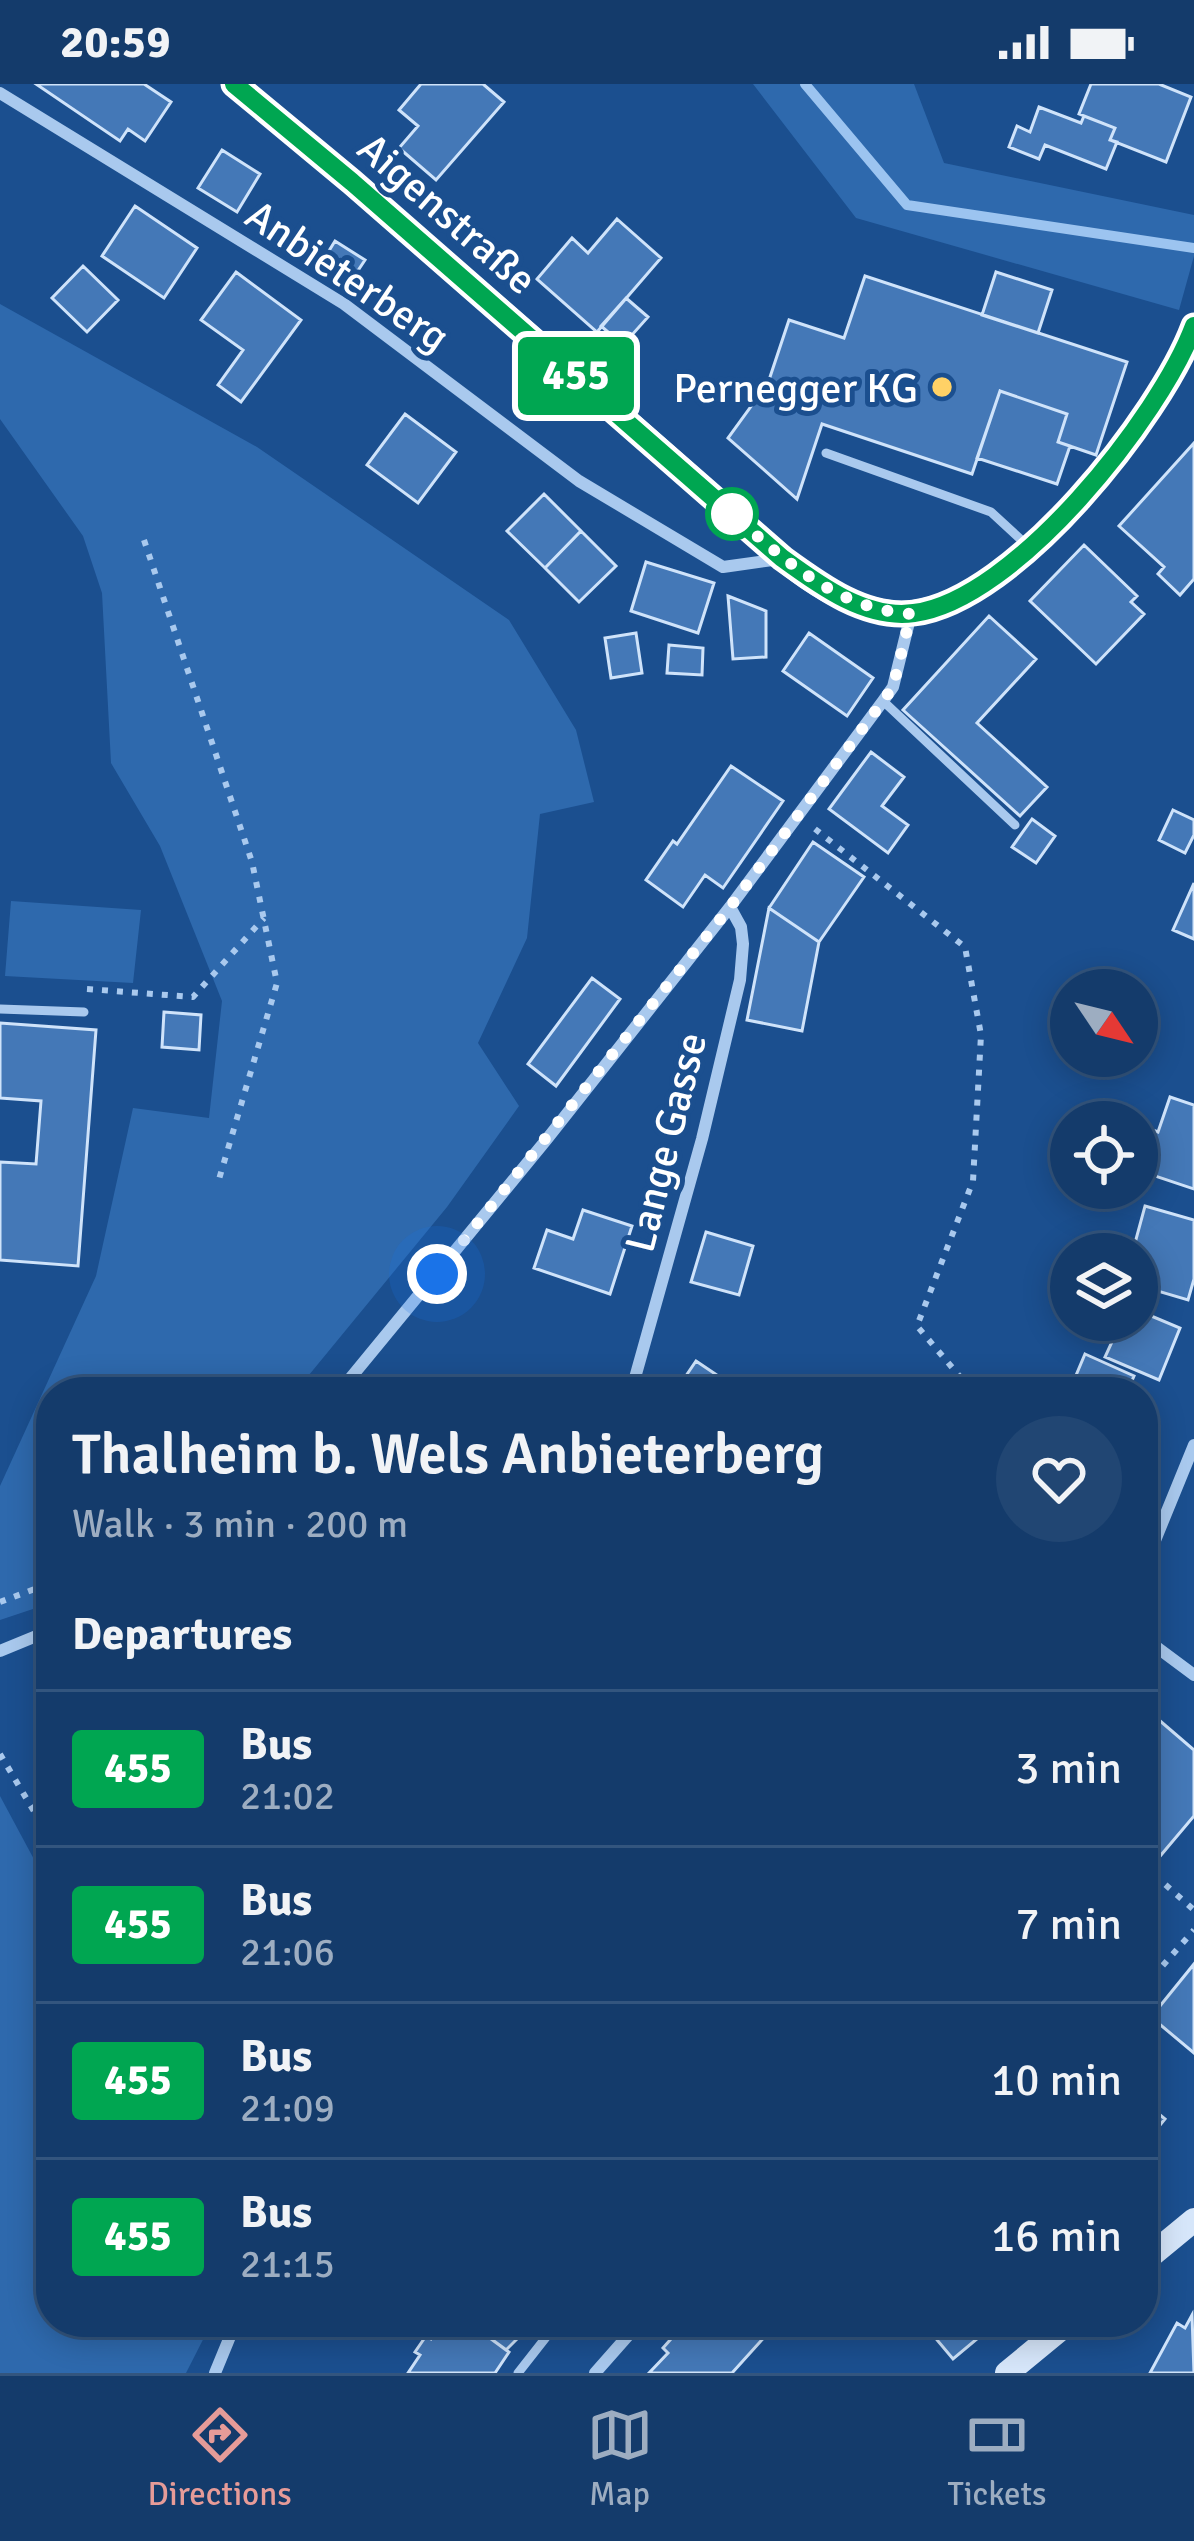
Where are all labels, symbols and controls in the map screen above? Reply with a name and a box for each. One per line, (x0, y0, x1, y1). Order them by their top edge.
text: 20:59 (60, 15, 170, 70)
street label: Aigenstraße (347, 123, 547, 306)
street label: Anbieterberg (236, 190, 459, 363)
line badge: 455 (507, 337, 645, 415)
text: 455 (542, 350, 610, 401)
place label: Pernegger KG (673, 363, 918, 414)
marker: Pernegger KG (929, 374, 955, 400)
unlabelled marker (707, 489, 757, 539)
north arrow (1050, 969, 1158, 1077)
map controls (1050, 969, 1158, 1341)
street label: Lange Gasse (615, 1027, 718, 1257)
button: locate (1050, 1101, 1158, 1209)
button: layers (1050, 1233, 1158, 1341)
your location (407, 1244, 467, 1304)
button: heart (996, 1416, 1122, 1542)
text: Thalheim b. Wels Anbieterberg (72, 1419, 824, 1490)
text: Walk · 3 min · 200 m (72, 1500, 408, 1548)
text: Departures (72, 1607, 292, 1662)
text: Bus (240, 1717, 312, 1772)
text: 3 min (1015, 1741, 1122, 1796)
text: 455 (104, 1743, 172, 1794)
text: 21:02 (240, 1772, 335, 1820)
text: Bus (240, 1873, 312, 1928)
text: 7 min (1015, 1897, 1122, 1952)
text: 455 (104, 1899, 172, 1950)
text: 21:06 (240, 1928, 335, 1976)
text: Bus (240, 2029, 312, 2084)
text: 10 min (991, 2053, 1122, 2108)
text: 455 (104, 2055, 172, 2106)
text: 21:09 (240, 2084, 335, 2132)
text: Bus (240, 2185, 312, 2240)
text: 16 min (991, 2209, 1122, 2264)
text: 455 (104, 2211, 172, 2262)
text: 21:15 (240, 2240, 335, 2288)
tab: Directions (147, 2402, 292, 2515)
tab: Map (587, 2402, 653, 2515)
tab: Tickets (947, 2402, 1047, 2515)

